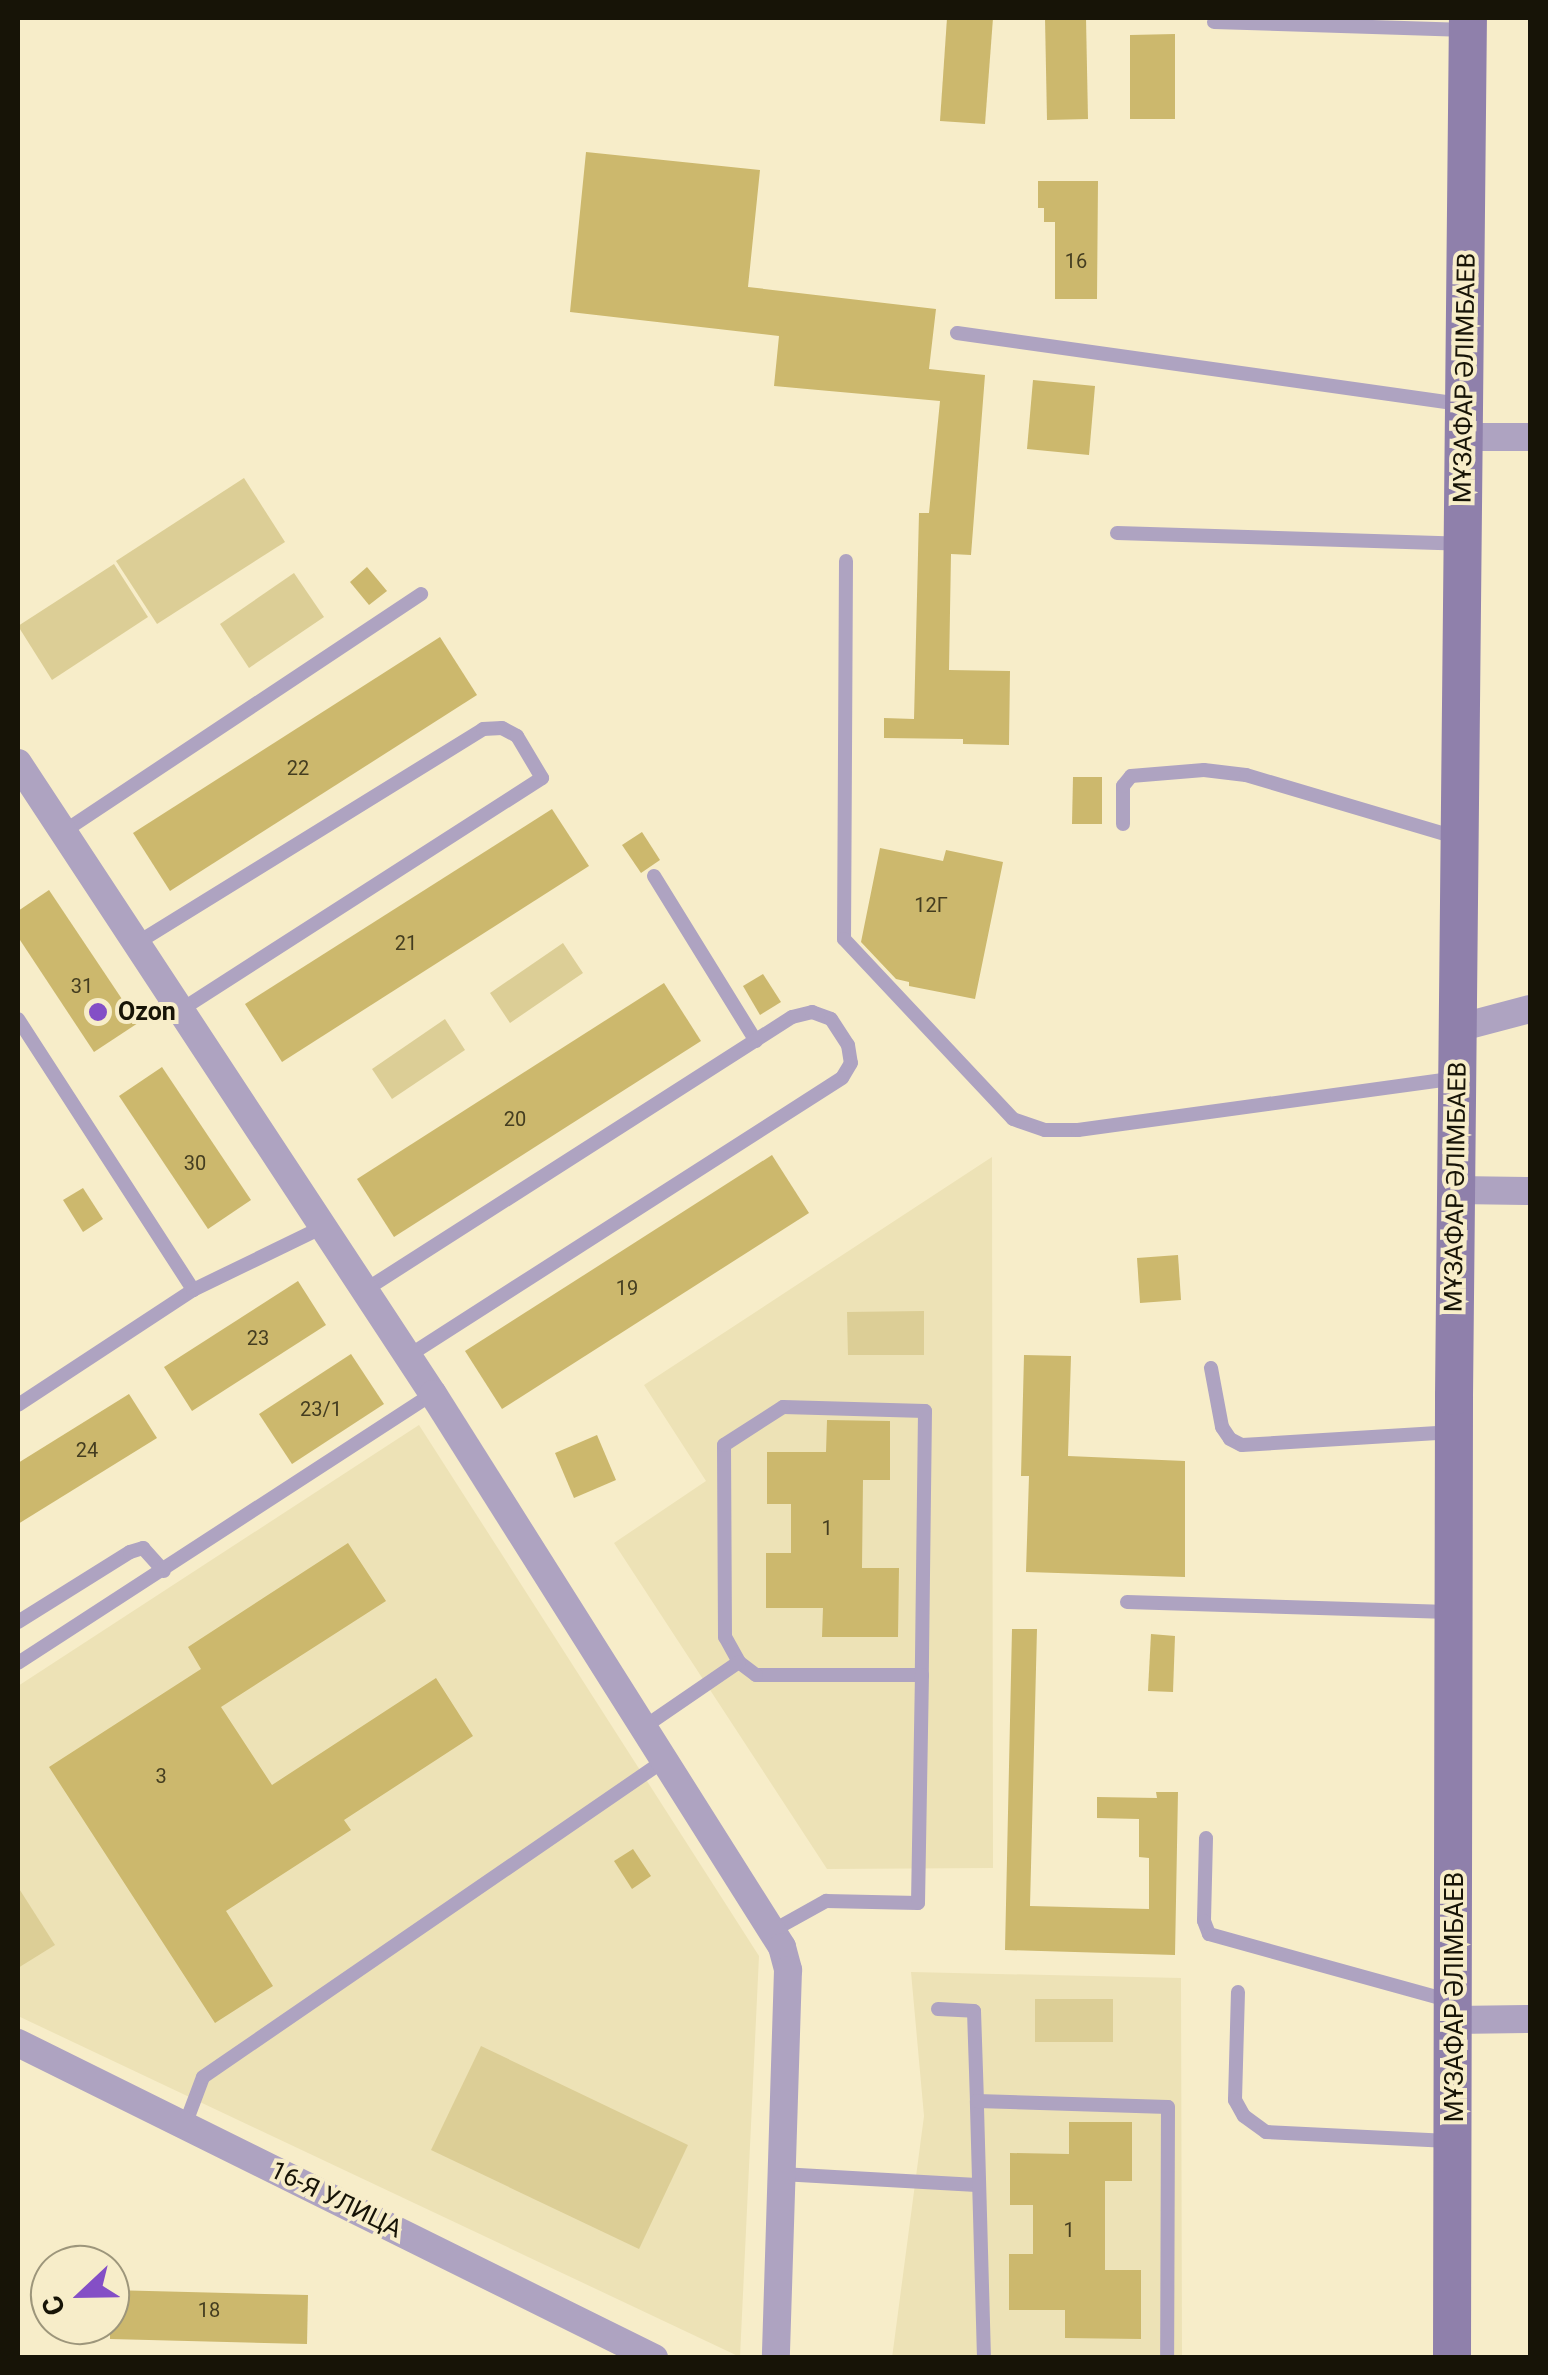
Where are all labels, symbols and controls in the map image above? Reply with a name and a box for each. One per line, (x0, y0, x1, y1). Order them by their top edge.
house number: 16 (1065, 249, 1087, 273)
street label: МҰЗАФАР ӘЛІМБАЕВ (1448, 253, 1482, 503)
house number: 22 (287, 756, 309, 780)
house number: 12Г (914, 893, 948, 917)
house number: 21 (395, 931, 417, 955)
house number: 31 (71, 974, 93, 998)
place label: Ozon (118, 997, 176, 1027)
marker: Ozon (87, 1001, 109, 1023)
street label: МҰЗАФАР ӘЛІМБАЕВ (1439, 1062, 1473, 1312)
house number: 20 (504, 1107, 526, 1131)
house number: 30 (184, 1151, 206, 1175)
house number: 19 (616, 1276, 638, 1300)
house number: 23 (247, 1326, 269, 1350)
house number: 23/1 (300, 1397, 342, 1421)
house number: 24 (76, 1438, 98, 1462)
house number: 1 (821, 1516, 833, 1540)
house number: 3 (155, 1764, 167, 1788)
street label: МҰЗАФАР ӘЛІМБАЕВ (1440, 1872, 1470, 2122)
street label: 16-Я УЛИЦА (265, 2155, 407, 2245)
house number: 1 (1063, 2218, 1075, 2242)
north arrow (30, 2245, 130, 2345)
text: С (35, 2291, 72, 2320)
house number: 18 (198, 2298, 220, 2322)

